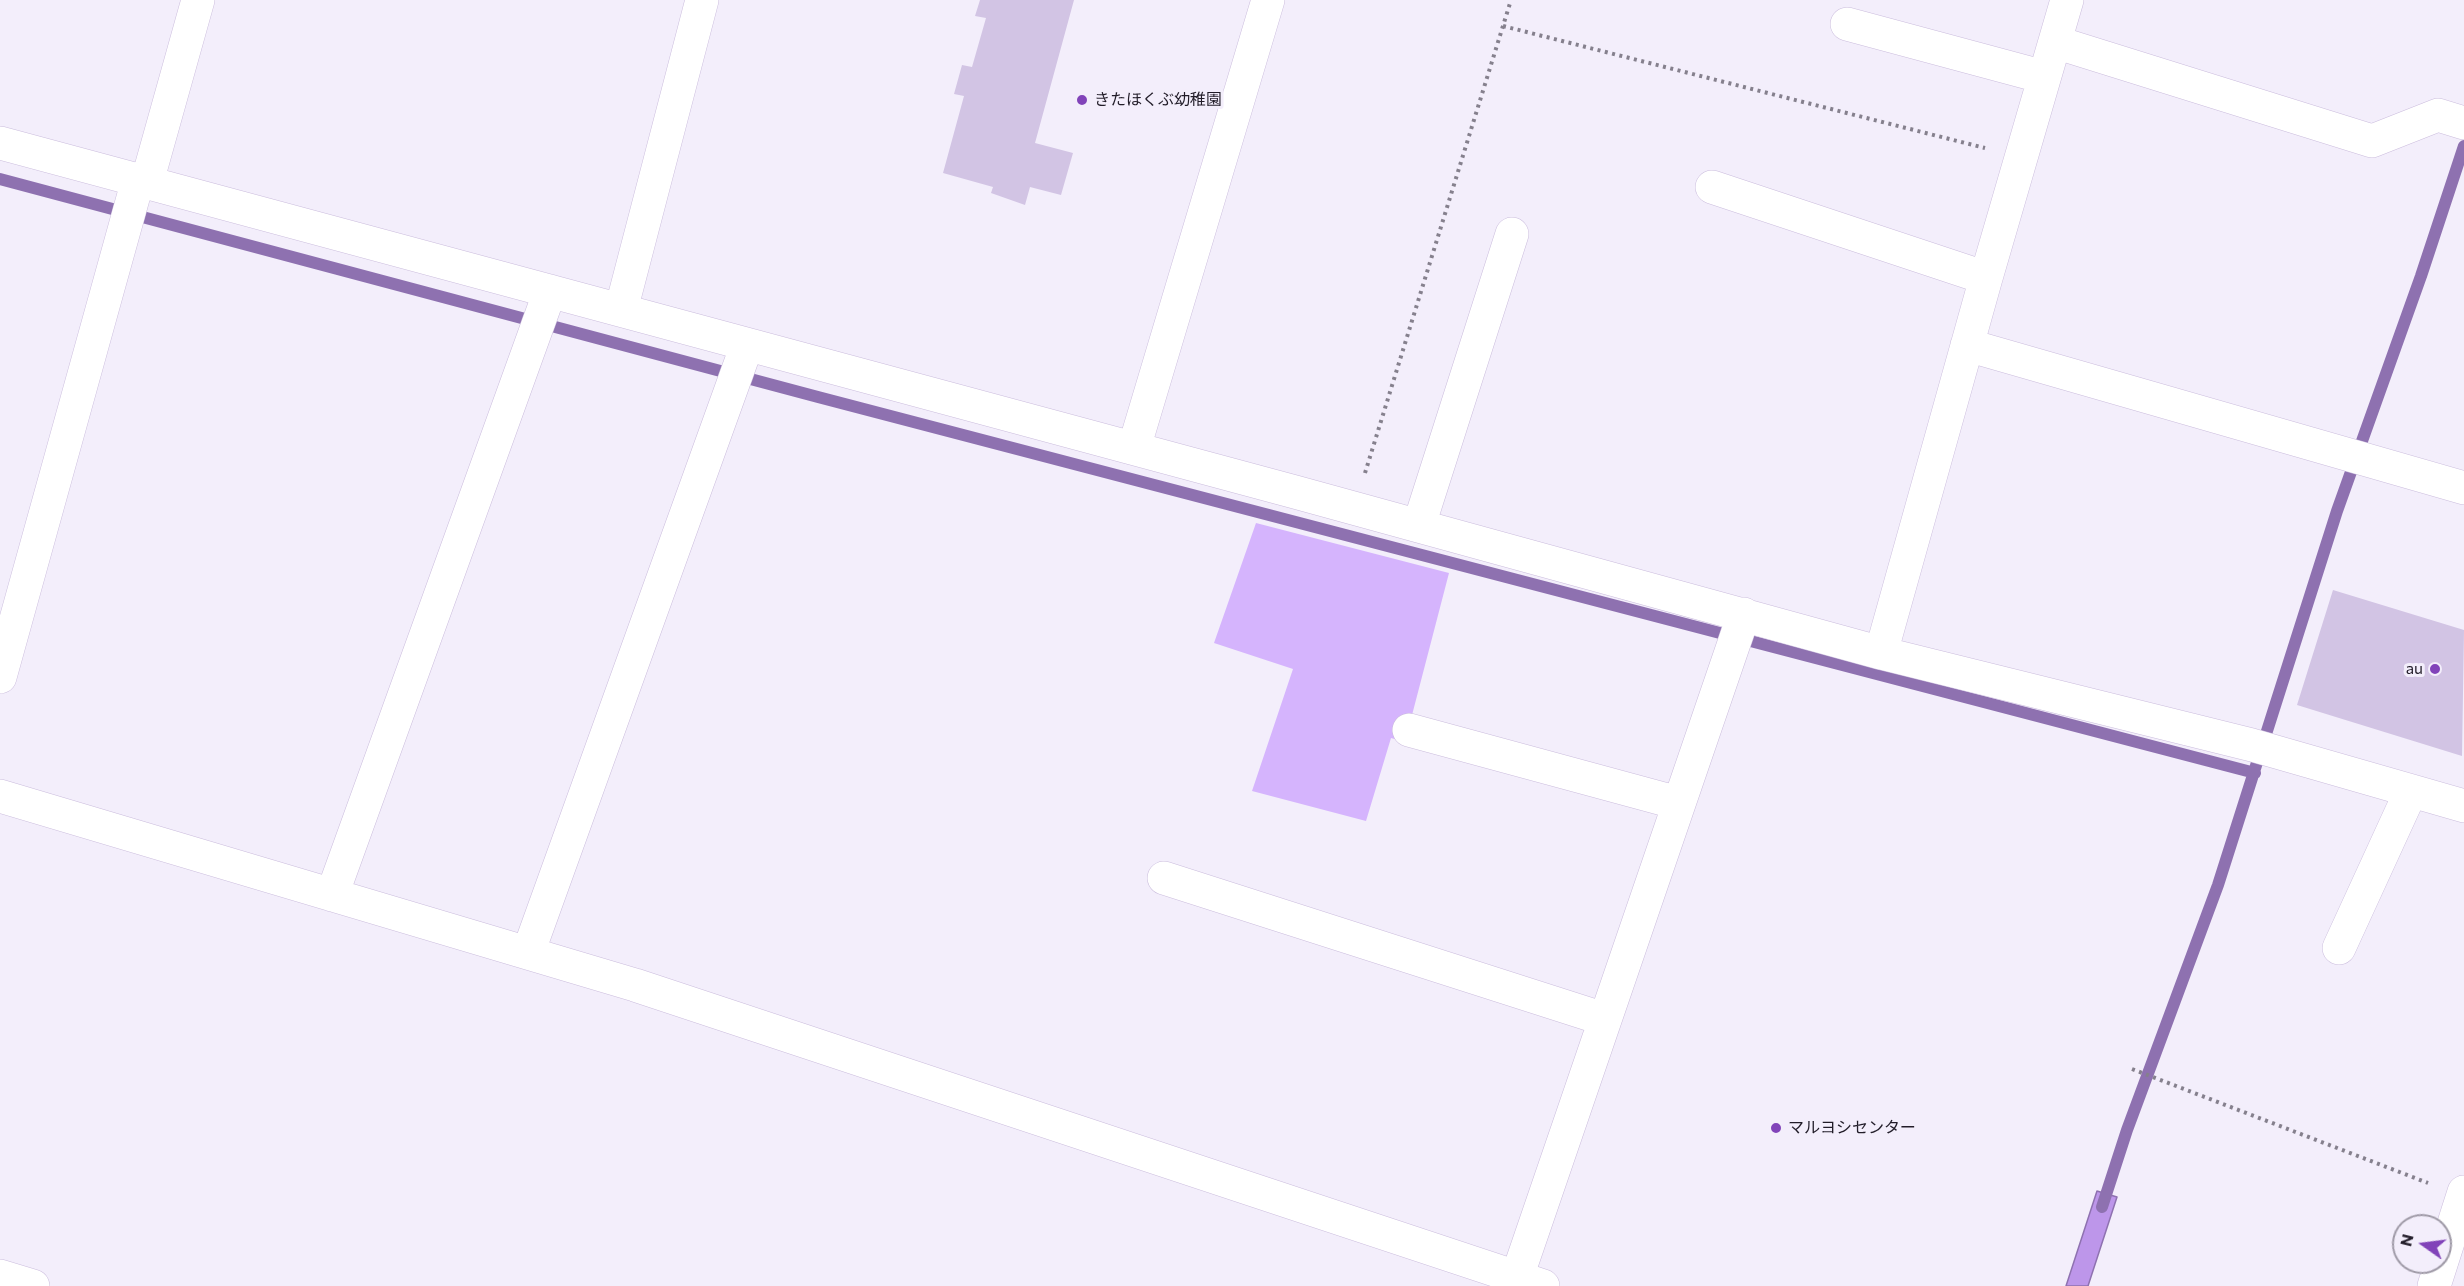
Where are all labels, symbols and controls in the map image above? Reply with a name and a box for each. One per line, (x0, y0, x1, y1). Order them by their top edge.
place label: きたほくぶ幼稚園 (1094, 90, 1222, 110)
marker: きたほくぶ幼稚園 (1075, 93, 1089, 107)
place label: au (2406, 659, 2423, 679)
marker: au (2428, 662, 2442, 676)
place label: マルヨシセンター (1788, 1118, 1916, 1138)
marker: マルヨシセンター (1769, 1121, 1783, 1135)
north arrow (2392, 1214, 2452, 1274)
text: N (2395, 1232, 2417, 1248)

